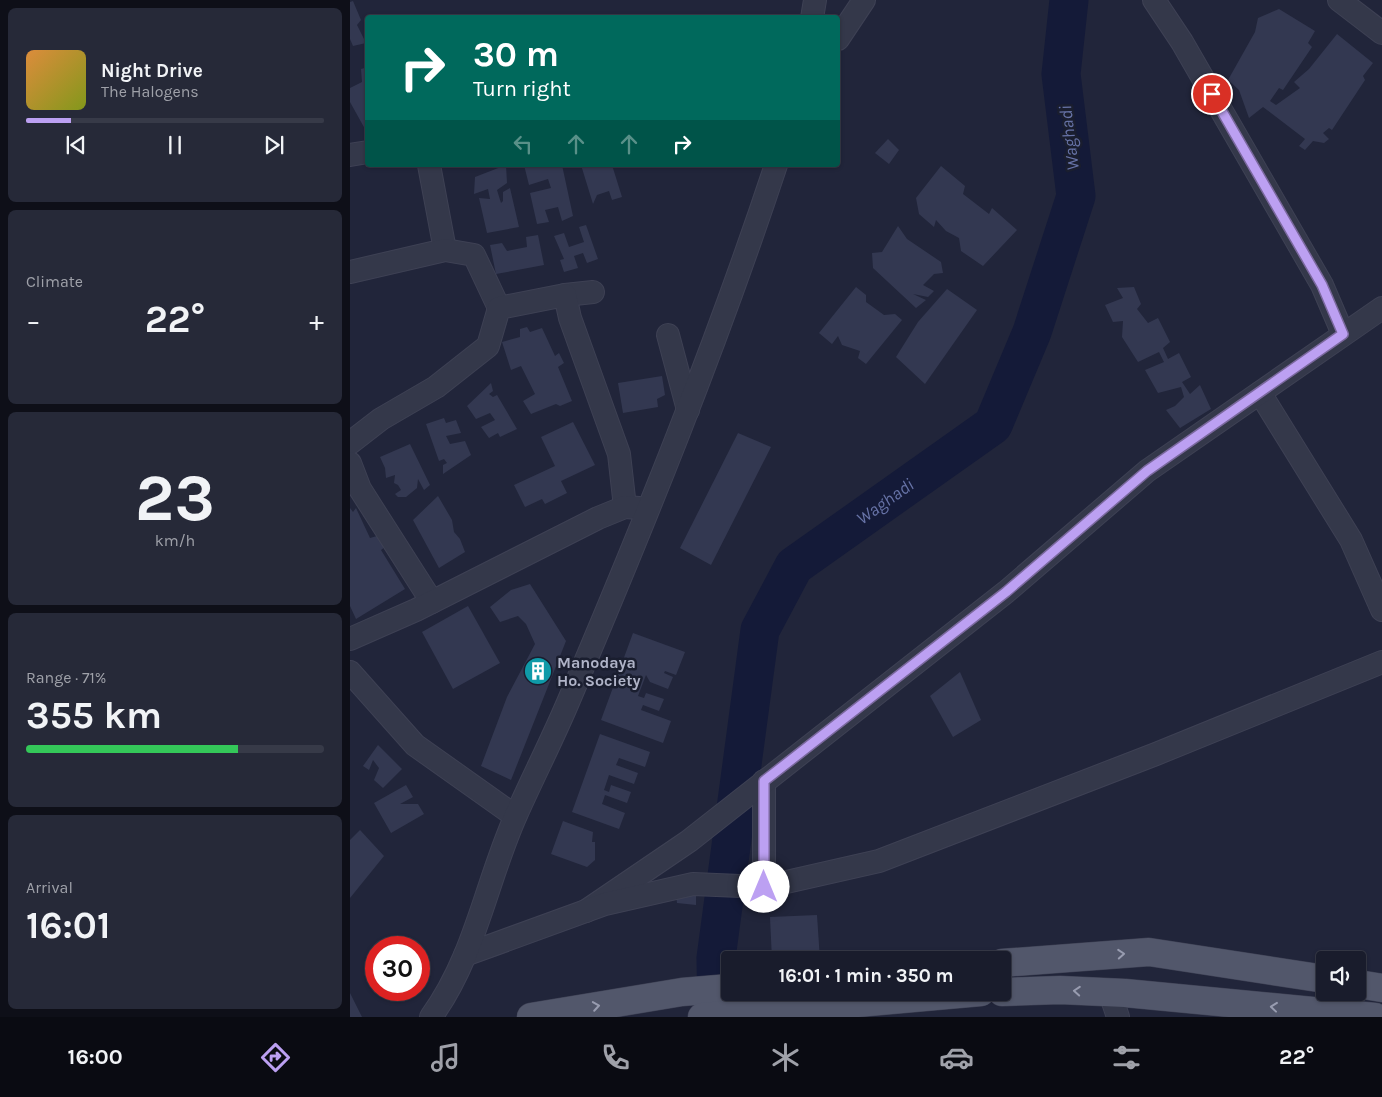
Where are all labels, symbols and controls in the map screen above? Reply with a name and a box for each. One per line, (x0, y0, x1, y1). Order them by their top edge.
text: 30 m (473, 34, 559, 75)
icon: right (390, 35, 455, 100)
text: Night Drive (101, 60, 203, 82)
pin (1191, 73, 1233, 115)
text: Turn right (473, 76, 571, 102)
icon: arrive (1198, 80, 1226, 108)
text: The Halogens (101, 82, 199, 101)
water label: Waghadi (1054, 104, 1084, 172)
icon: left (509, 130, 537, 158)
icon: ahead (562, 130, 590, 158)
icon: ahead (615, 130, 643, 158)
icon: right (668, 130, 696, 158)
icon: previous (62, 131, 90, 159)
icon: pause (161, 131, 189, 159)
icon: next (260, 131, 288, 159)
text: Climate (26, 272, 83, 291)
text: 22° (145, 297, 205, 342)
text: − (26, 304, 41, 337)
text: + (309, 304, 324, 337)
text: 23 (135, 460, 215, 536)
water label: Waghadi (852, 473, 918, 529)
text: km/h (155, 531, 195, 550)
place label: Manodaya Ho. Society (557, 653, 641, 690)
building icon: Manodaya Ho. Society (523, 656, 553, 686)
text: Range · 71% (26, 668, 106, 687)
text: 355 km (26, 693, 162, 738)
position arrow (737, 860, 789, 912)
text: Arrival (26, 878, 73, 897)
text: 16:01 (26, 903, 110, 948)
speed limit sign: 30 (365, 936, 430, 1001)
one-way arrow (1117, 949, 1125, 960)
map controls (1316, 951, 1366, 1001)
button: sound (1316, 951, 1366, 1001)
text: 16:01 · 1 min · 350 m (778, 965, 954, 987)
one-way arrow (1073, 985, 1081, 996)
one-way arrow (592, 1002, 601, 1012)
one-way arrow (1270, 1002, 1278, 1013)
icon: directions (258, 1040, 293, 1075)
icon: music (428, 1040, 463, 1075)
icon: phone (598, 1040, 633, 1075)
icon: climate (768, 1040, 803, 1075)
icon: car (939, 1040, 974, 1075)
icon: filters (1109, 1040, 1144, 1075)
text: 16:00 (68, 1044, 123, 1070)
text: 22° (1279, 1044, 1314, 1070)

